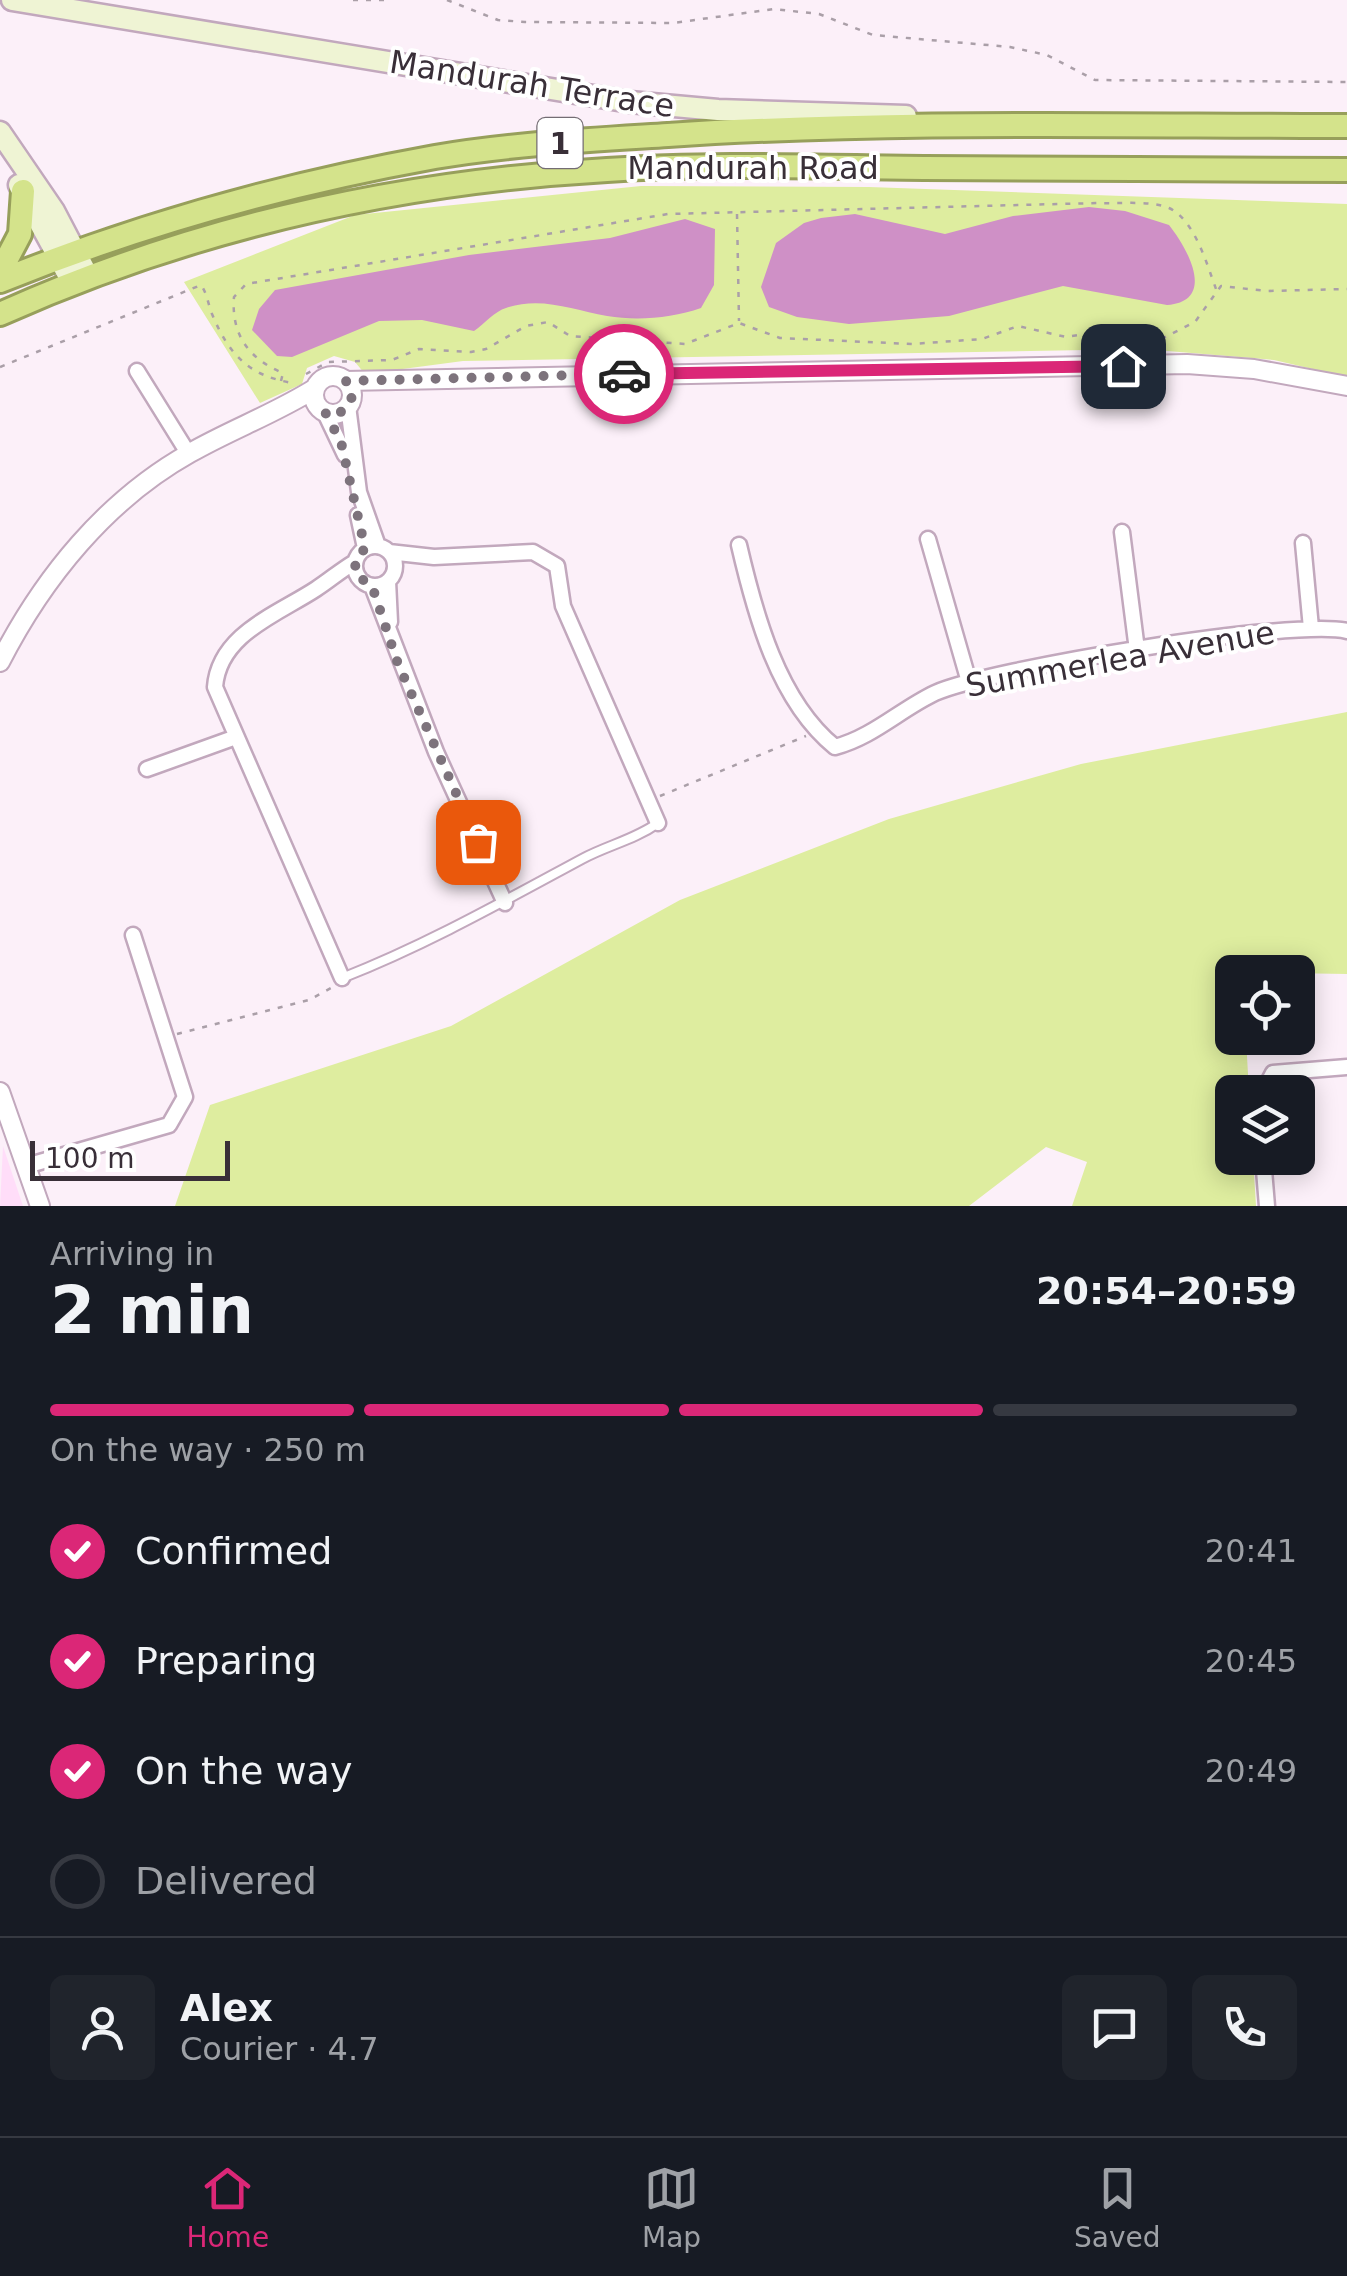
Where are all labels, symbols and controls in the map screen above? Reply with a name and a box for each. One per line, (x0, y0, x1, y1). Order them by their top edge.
street label: Mandurah Terrace (387, 43, 677, 125)
road number: 1 (538, 118, 582, 168)
street label: Mandurah Road (627, 149, 879, 187)
courier (574, 324, 674, 424)
pin (1081, 324, 1166, 409)
icon: home (1096, 339, 1151, 394)
icon: car (597, 347, 652, 402)
street label: Summerlea Avenue (963, 613, 1277, 705)
pin (436, 800, 521, 885)
icon: bag (451, 815, 506, 870)
map controls (1215, 955, 1315, 1175)
button: locate (1215, 955, 1315, 1055)
button: layers (1215, 1075, 1315, 1175)
scale bar (30, 1136, 230, 1180)
text: 100 m (45, 1142, 135, 1175)
text: Arriving in (50, 1235, 214, 1273)
text: 20:54–20:59 (1036, 1269, 1297, 1313)
text: 2 min (50, 1273, 254, 1348)
text: On the way · 250 m (50, 1431, 366, 1469)
icon: check (50, 1524, 105, 1579)
text: Confirmed (135, 1529, 332, 1573)
text: 20:41 (1205, 1532, 1297, 1570)
icon: check (50, 1634, 105, 1689)
text: Preparing (135, 1639, 317, 1683)
text: 20:45 (1205, 1642, 1297, 1680)
icon: check (50, 1744, 105, 1799)
text: On the way (135, 1749, 352, 1793)
text: 20:49 (1205, 1752, 1297, 1790)
text: Delivered (135, 1859, 317, 1903)
button: person (50, 1975, 155, 2080)
button: chat (1062, 1975, 1167, 2080)
button: phone (1192, 1975, 1297, 2080)
text: Alex (180, 1986, 273, 2030)
text: Courier · 4.7 (180, 2030, 379, 2068)
tab: Home (186, 2161, 269, 2254)
tab: Map (642, 2161, 701, 2254)
tab: Saved (1074, 2161, 1161, 2254)

